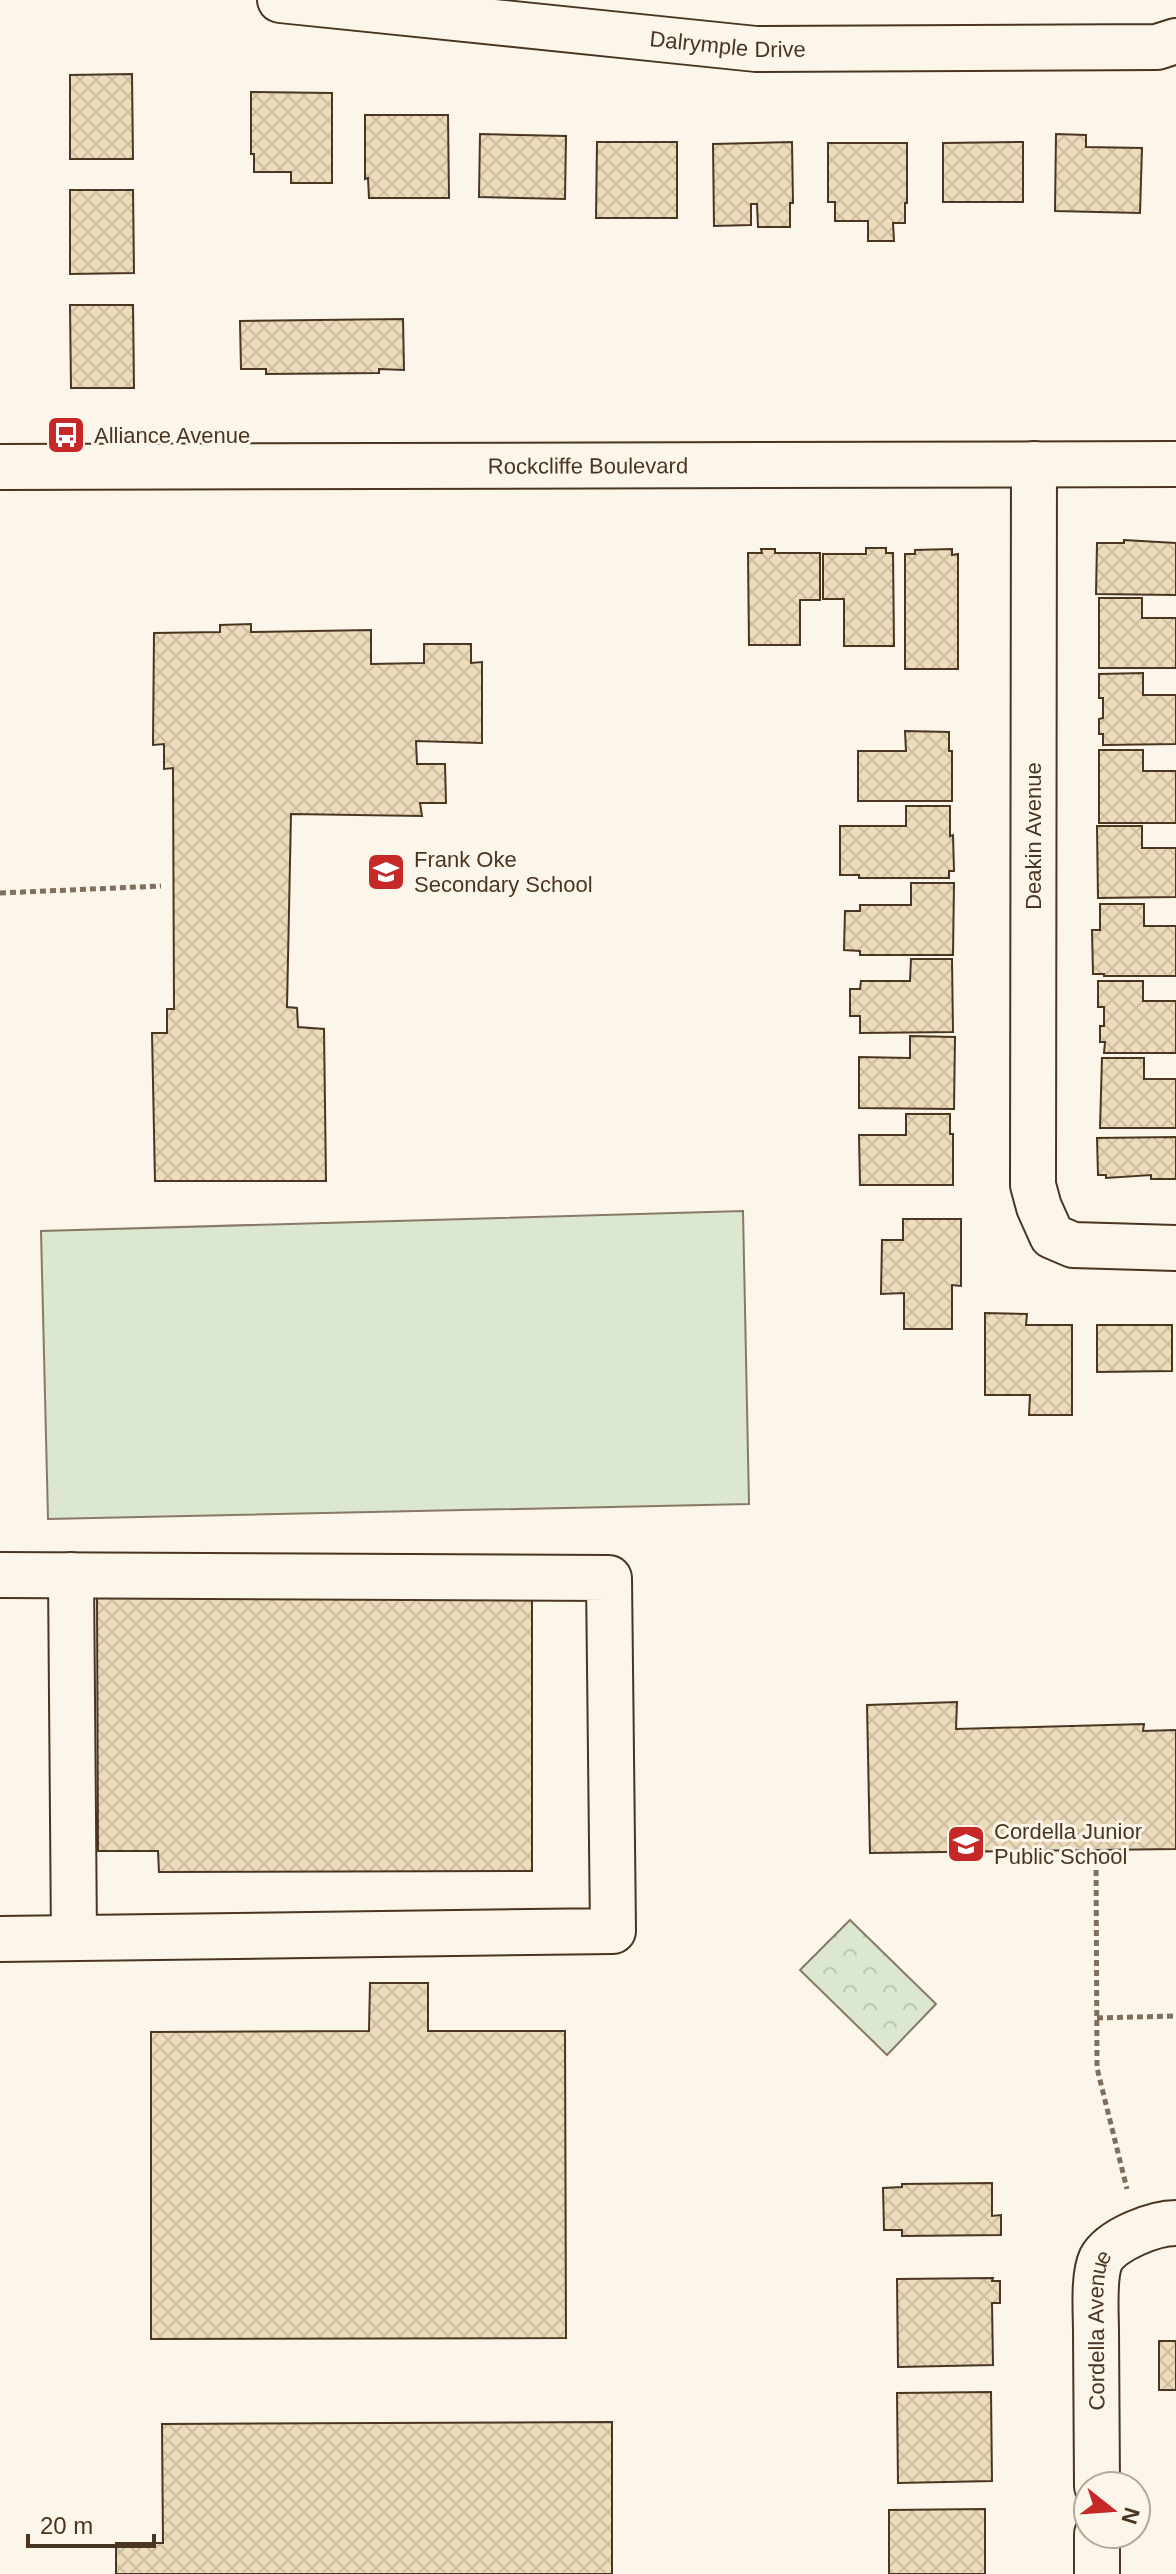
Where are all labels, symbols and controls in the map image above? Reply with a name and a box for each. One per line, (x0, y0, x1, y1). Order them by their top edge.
street label: Dalrymple Drive (648, 26, 806, 62)
bus stop icon: Alliance Avenue (45, 414, 87, 456)
place label: Alliance Avenue (94, 423, 250, 448)
street label: Rockcliffe Boulevard (488, 453, 688, 479)
street label: Deakin Avenue (1021, 762, 1046, 910)
place label: Frank Oke Secondary School (414, 847, 593, 897)
school or university icon: Frank Oke Secondary School (365, 851, 407, 893)
place label: Cordella Junior Public School (994, 1819, 1142, 1869)
school or university icon: Cordella Junior Public School (945, 1823, 987, 1865)
street label: Cordella Avenue (1083, 2245, 1117, 2411)
north arrow (1072, 2470, 1152, 2550)
scale bar (28, 2498, 154, 2548)
text: N (1116, 2504, 1145, 2527)
text: 20 m (40, 2512, 93, 2539)

